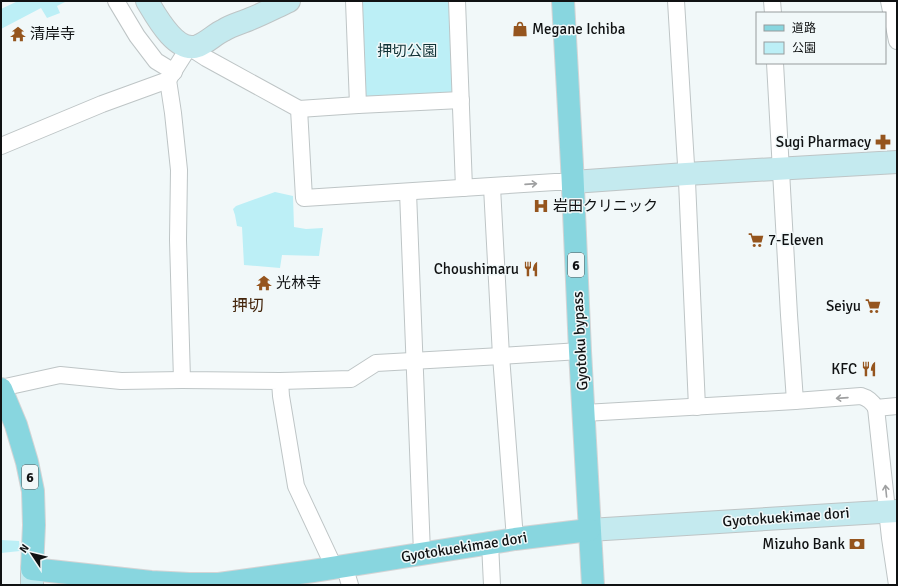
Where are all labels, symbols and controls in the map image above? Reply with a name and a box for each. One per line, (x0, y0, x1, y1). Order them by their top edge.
legend (756, 12, 886, 64)
shop icon: Megane Ichiba (511, 20, 529, 38)
place label: Megane Ichiba (532, 20, 625, 38)
text: 道路 (792, 21, 816, 36)
temple icon: 清岸寺 (9, 25, 27, 43)
place label: 清岸寺 (30, 25, 75, 43)
text: 公園 (792, 41, 816, 56)
park label: 押切公園 (377, 42, 437, 60)
place label: Sugi Pharmacy (776, 133, 871, 151)
pharmacy icon: Sugi Pharmacy (874, 133, 892, 151)
one-way arrow (524, 180, 537, 188)
hospital icon: 岩田クリニック (532, 197, 550, 215)
place label: 岩田クリニック (553, 197, 658, 215)
supermarket icon: 7-Eleven (747, 231, 765, 249)
place label: 7-Eleven (768, 231, 824, 249)
road number: 6 (568, 253, 584, 277)
place label: Choushimaru (434, 260, 519, 278)
restaurant icon: Choushimaru (522, 260, 540, 278)
temple icon: 光林寺 (255, 274, 273, 292)
place label: 光林寺 (276, 274, 321, 292)
street label: Gyotoku bypass (568, 290, 592, 391)
district label: 押切 (232, 296, 264, 316)
place label: Seiyu (826, 297, 861, 315)
supermarket icon: Seiyu (864, 297, 882, 315)
place label: KFC (831, 360, 857, 378)
restaurant icon: KFC (860, 360, 878, 378)
one-way arrow (836, 394, 849, 401)
road number: 6 (22, 465, 38, 489)
one-way arrow (882, 485, 889, 498)
street label: Gyotokuekimae dori (722, 504, 850, 530)
street label: Gyotokuekimae dori (400, 528, 528, 566)
north arrow (12, 534, 52, 574)
place label: Mizuho Bank (762, 535, 845, 553)
bank icon: Mizuho Bank (848, 535, 866, 553)
text: N (17, 542, 32, 555)

